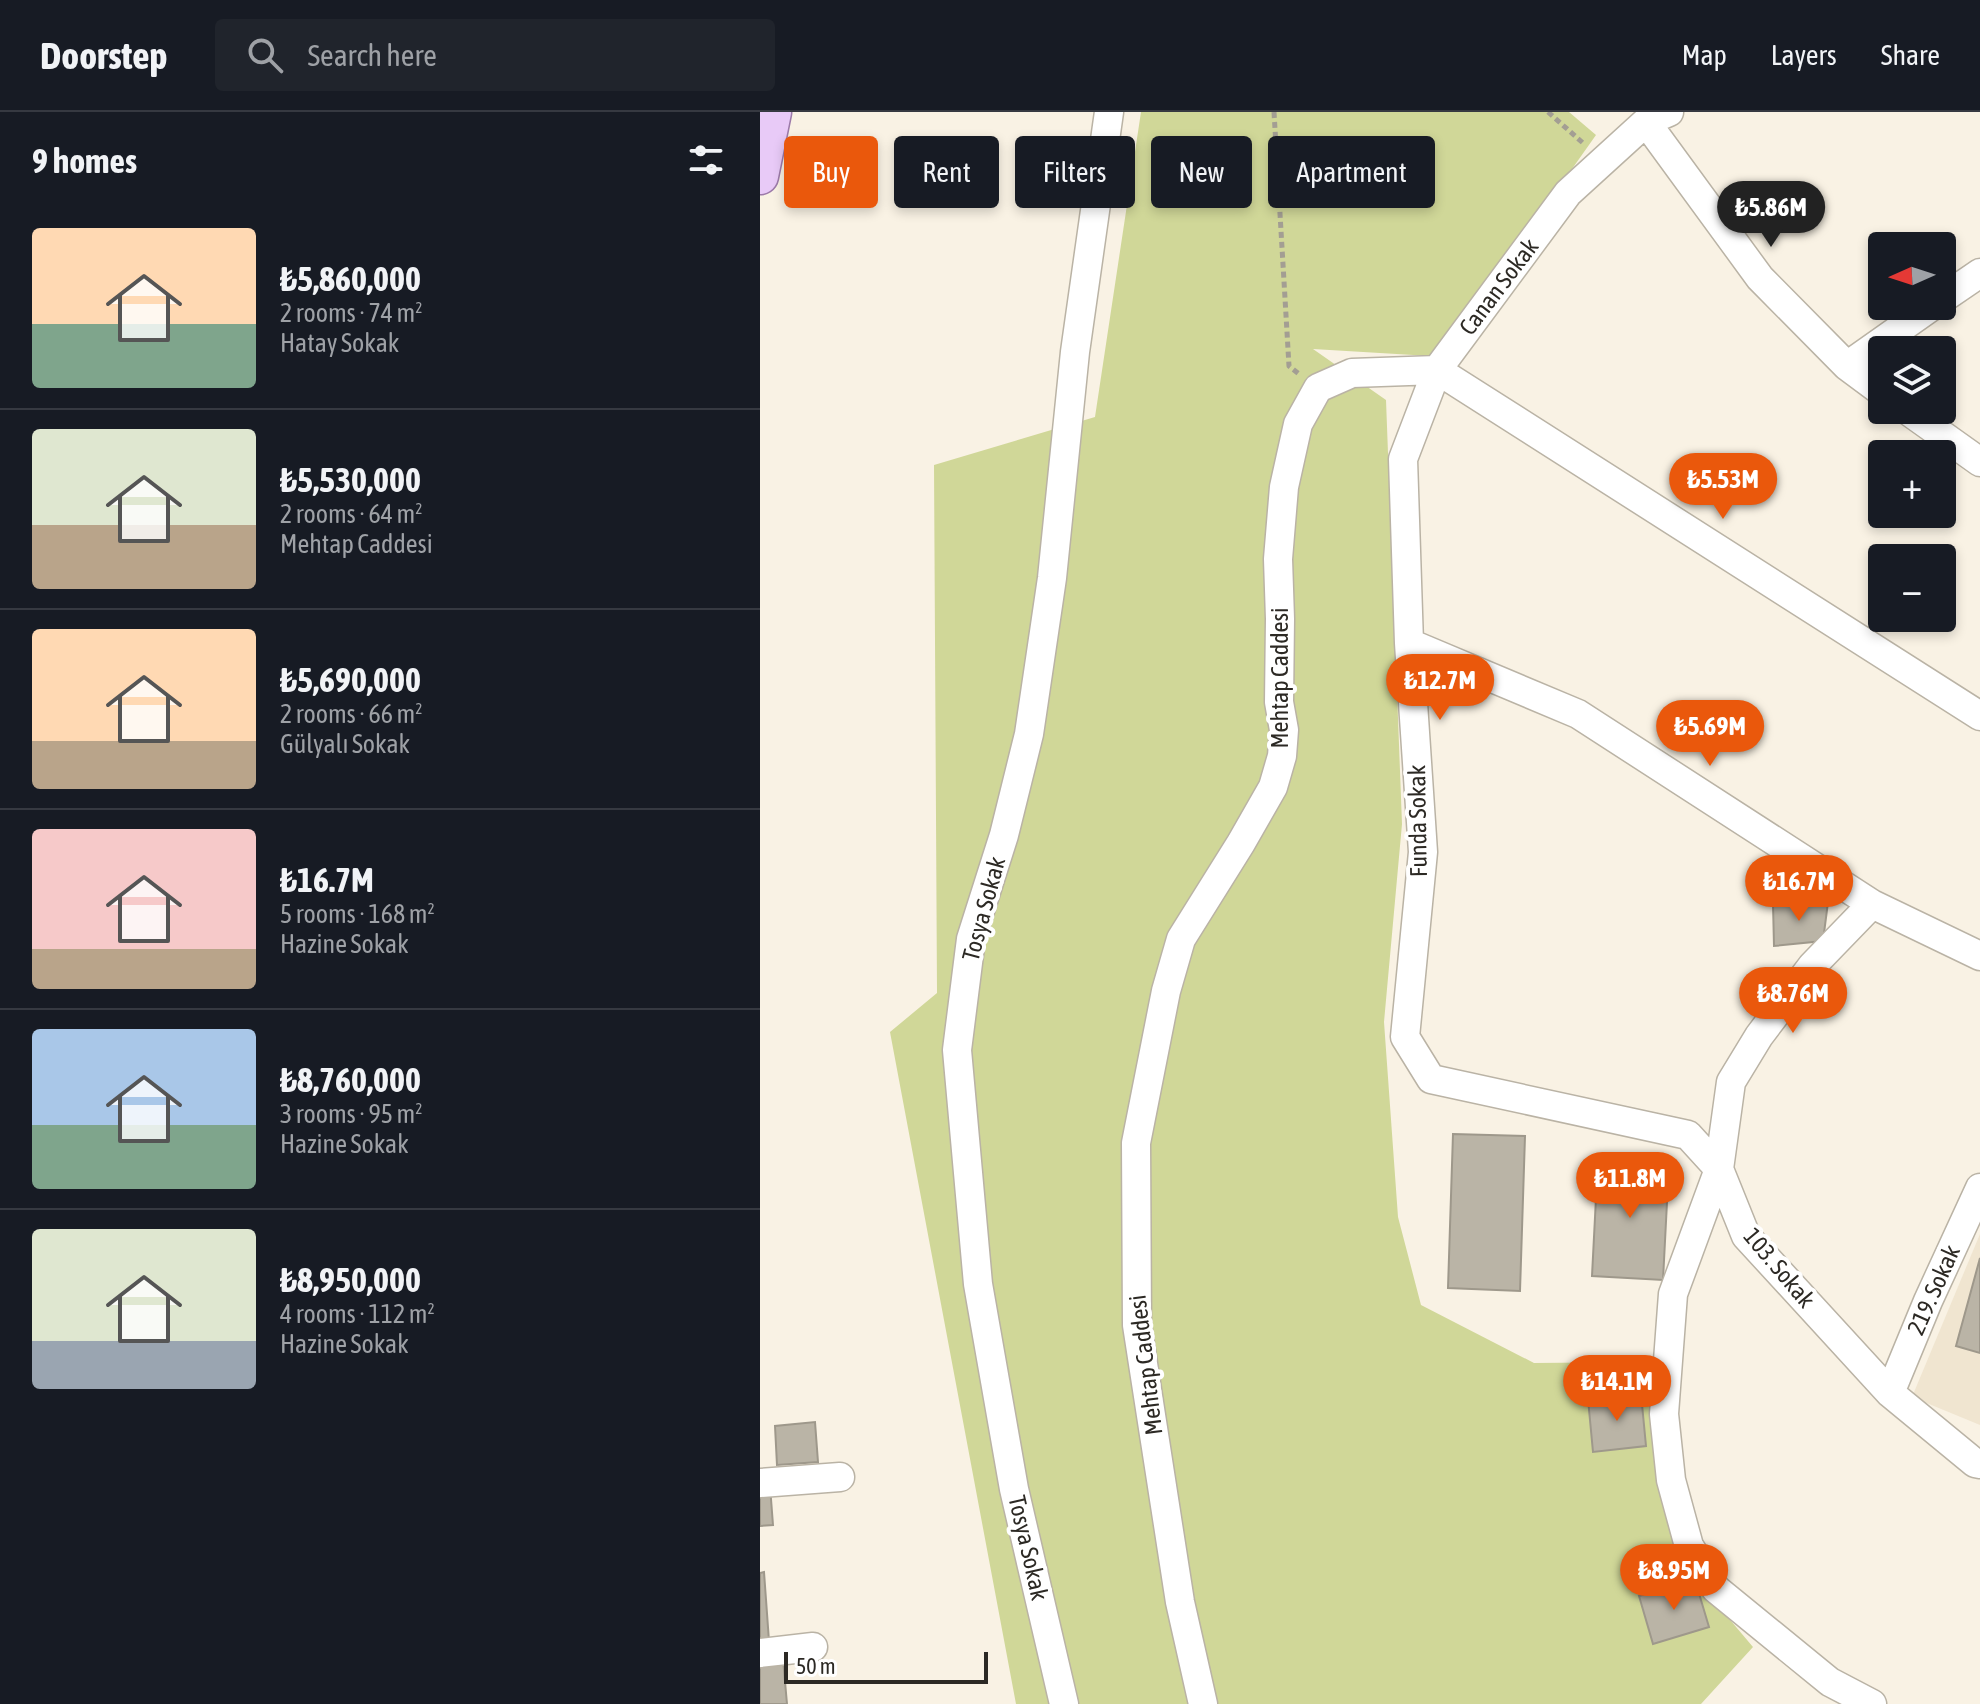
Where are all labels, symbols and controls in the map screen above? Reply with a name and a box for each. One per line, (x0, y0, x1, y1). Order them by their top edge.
search box (215, 19, 775, 91)
icon: search (243, 33, 287, 77)
text: Doorstep (40, 34, 167, 77)
text: Search here (307, 38, 437, 72)
text: Map (1682, 39, 1727, 71)
text: Layers (1771, 39, 1837, 71)
text: Share (1881, 39, 1940, 71)
chip: Buy (784, 136, 878, 208)
chip: Rent (894, 136, 999, 208)
chip: Filters (1015, 136, 1135, 208)
chip: New (1151, 136, 1252, 208)
chip: Apartment (1268, 136, 1435, 208)
icon: filters (684, 138, 728, 182)
text: 9 homes (32, 141, 137, 180)
pin: ₺5.86M (1706, 181, 1836, 249)
text: ₺5.86M (1735, 192, 1807, 222)
north arrow (1868, 232, 1956, 320)
map controls (1868, 232, 1956, 632)
street label: Canan Sokak (1454, 233, 1544, 340)
text: ₺5,860,000 (280, 259, 421, 298)
icon: home (96, 260, 192, 356)
text: 2 rooms · 74 m² (280, 298, 422, 328)
text: Hatay Sokak (280, 328, 399, 358)
button: layers (1868, 336, 1956, 424)
button: + (1868, 440, 1956, 528)
pin: ₺5.53M (1658, 453, 1788, 521)
text: ₺5,530,000 (280, 460, 421, 499)
icon: home (96, 461, 192, 557)
text: ₺5.53M (1687, 464, 1759, 494)
text: 2 rooms · 64 m² (280, 499, 422, 529)
text: Mehtap Caddesi (280, 529, 433, 559)
button: − (1868, 544, 1956, 632)
street label: Mehtap Caddesi (1266, 608, 1293, 748)
pin: ₺12.7M (1375, 654, 1505, 722)
text: ₺5,690,000 (280, 660, 421, 699)
icon: home (96, 661, 192, 757)
text: ₺12.7M (1404, 665, 1476, 695)
text: 2 rooms · 66 m² (280, 699, 422, 729)
pin: ₺5.69M (1645, 700, 1775, 768)
text: ₺5.69M (1674, 711, 1746, 741)
text: Gülyalı Sokak (280, 729, 410, 759)
street label: Funda Sokak (1403, 764, 1432, 877)
street label: Tosya Sokak (957, 853, 1010, 964)
pin: ₺16.7M (1734, 855, 1864, 923)
text: ₺16.7M (280, 860, 374, 899)
icon: home (96, 861, 192, 957)
text: ₺16.7M (1763, 866, 1835, 896)
text: 5 rooms · 168 m² (280, 899, 435, 929)
text: Hazine Sokak (280, 929, 409, 959)
pin: ₺8.76M (1728, 967, 1858, 1035)
text: ₺8.76M (1757, 978, 1829, 1008)
text: ₺8,760,000 (280, 1060, 421, 1099)
icon: home (96, 1061, 192, 1157)
text: 3 rooms · 95 m² (280, 1099, 422, 1129)
text: Hazine Sokak (280, 1129, 409, 1159)
pin: ₺11.8M (1565, 1152, 1695, 1220)
text: ₺11.8M (1594, 1163, 1666, 1193)
street label: 103. Sokak (1738, 1223, 1821, 1313)
street label: 219. Sokak (1902, 1240, 1965, 1339)
text: ₺8,950,000 (280, 1260, 421, 1299)
icon: home (96, 1261, 192, 1357)
street label: Mehtap Caddesi (1124, 1293, 1167, 1437)
text: 4 rooms · 112 m² (280, 1299, 435, 1329)
text: Hazine Sokak (280, 1329, 409, 1359)
pin: ₺14.1M (1552, 1355, 1682, 1423)
text: ₺14.1M (1581, 1366, 1653, 1396)
street label: Tosya Sokak (1003, 1493, 1054, 1603)
pin: ₺8.95M (1609, 1544, 1739, 1612)
text: ₺8.95M (1638, 1555, 1710, 1585)
scale bar (784, 1648, 988, 1684)
text: 50 m (796, 1653, 836, 1679)

